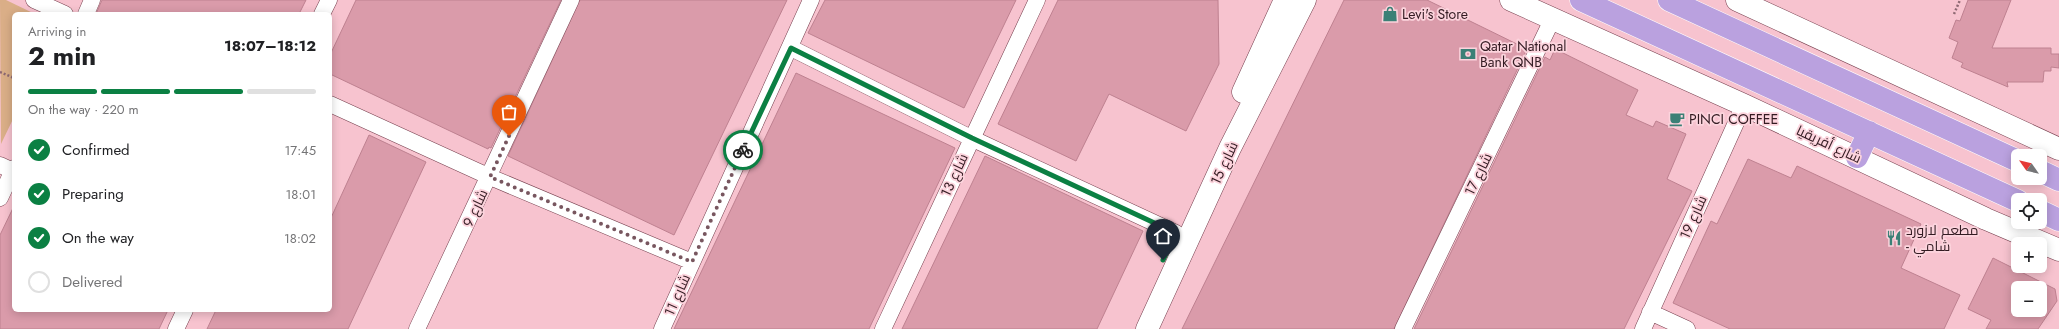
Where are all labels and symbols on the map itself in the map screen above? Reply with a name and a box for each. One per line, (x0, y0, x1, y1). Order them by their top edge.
place label: Levi's Store (1402, 4, 1468, 24)
shop icon: Levi's Store (1381, 5, 1399, 23)
place label: Qatar National Bank QNB (1480, 36, 1566, 72)
bank icon: Qatar National Bank QNB (1459, 45, 1477, 63)
pin (492, 95, 526, 136)
place label: PINCI COFFEE (1689, 109, 1778, 129)
cafe icon: PINCI COFFEE (1668, 110, 1686, 128)
street label: شارع أفريقيا (1793, 120, 1865, 168)
courier (723, 130, 763, 170)
street label: شارع 15 (1205, 138, 1243, 188)
street label: شارع 17 (1459, 149, 1497, 199)
north arrow (2011, 149, 2047, 185)
street label: شارع 13 (935, 150, 973, 200)
street label: شارع 9 (458, 186, 492, 230)
street label: شارع 19 (1675, 192, 1711, 242)
pin (1146, 219, 1180, 260)
place label: مطعم لازورد - شامي (1906, 220, 1979, 258)
restaurant icon: مطعم لازورد - شامي (1885, 229, 1903, 247)
street label: شارع 11 (659, 271, 695, 319)

